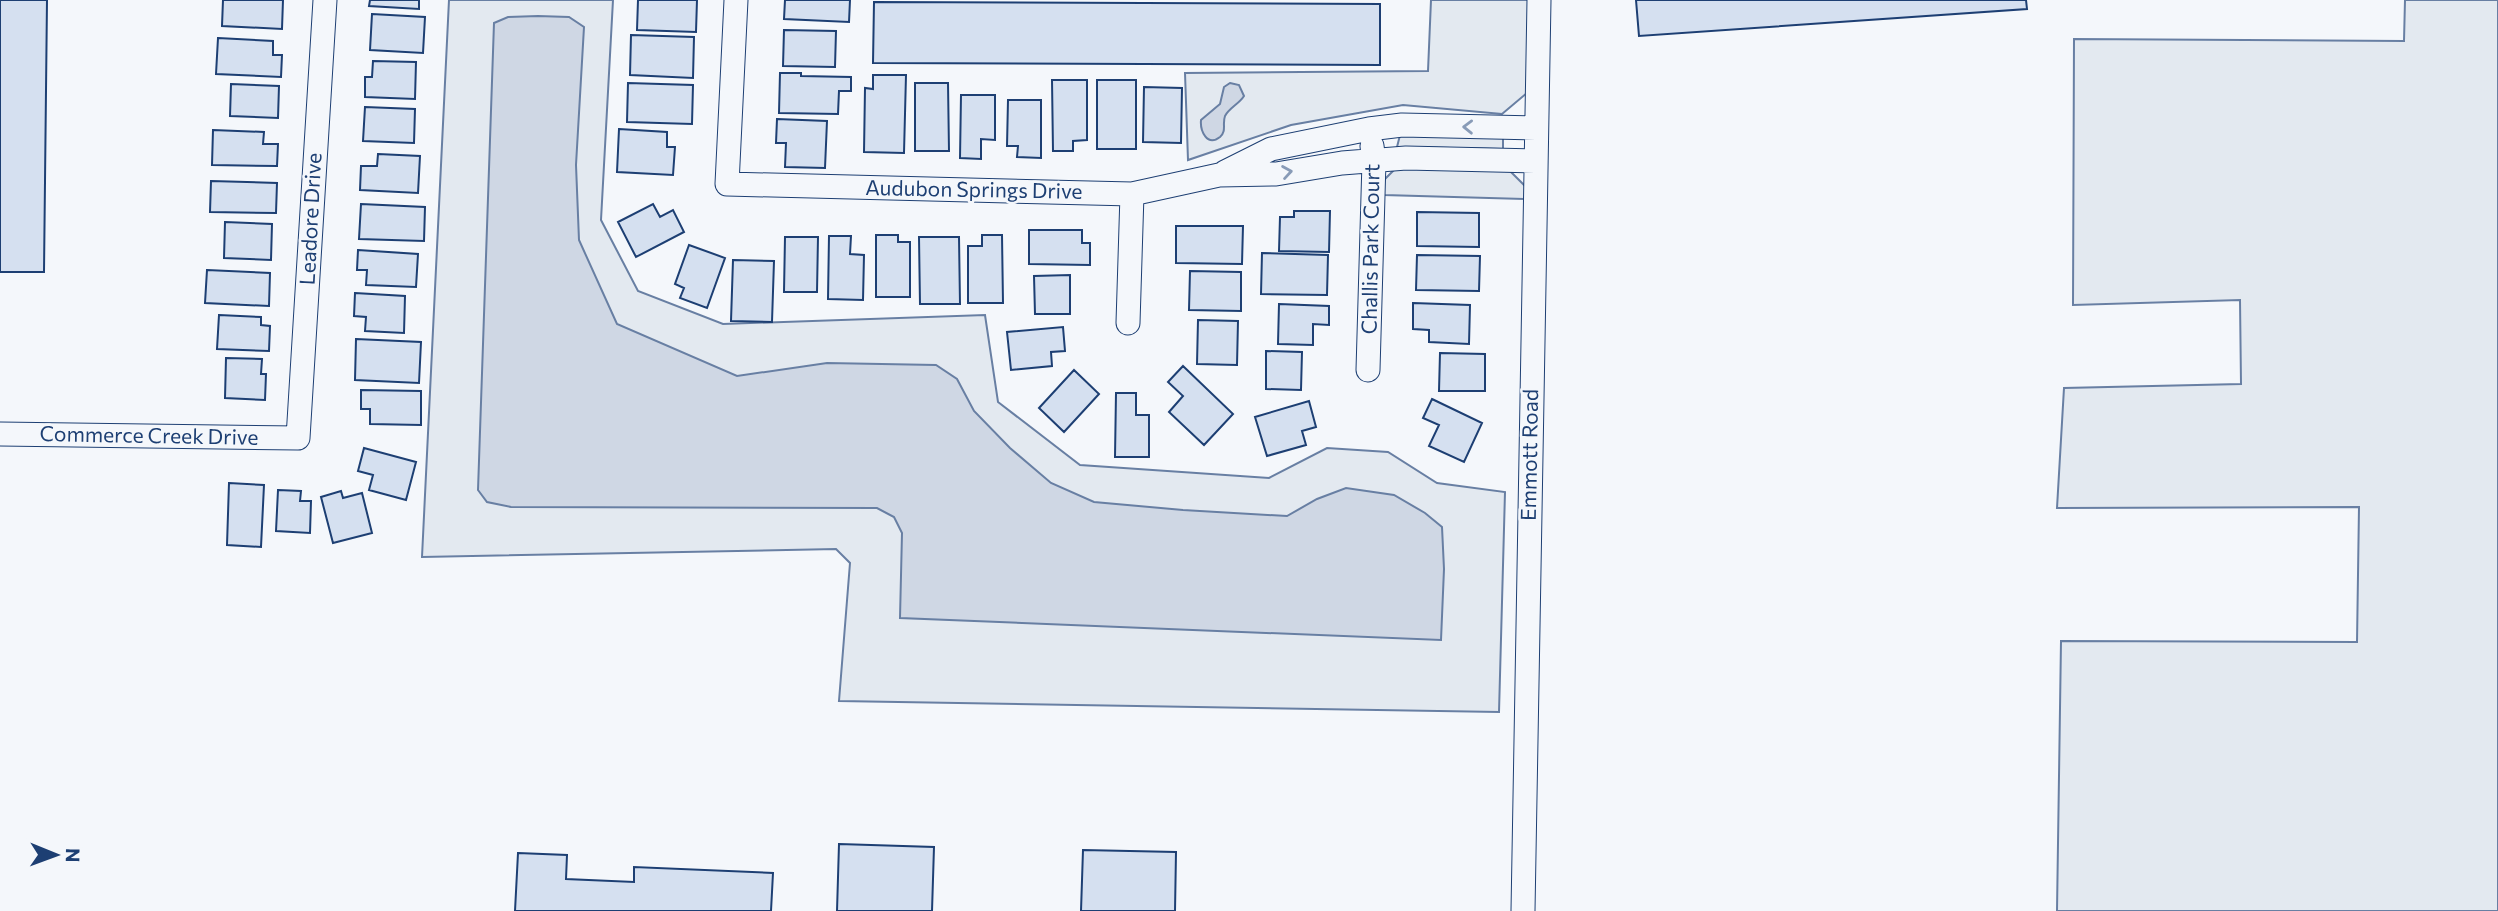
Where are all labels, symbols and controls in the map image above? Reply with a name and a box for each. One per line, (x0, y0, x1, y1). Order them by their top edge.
one-way arrow (1462, 119, 1473, 134)
street label: Leadore Drive (294, 152, 325, 286)
street label: Challis Park Court (1356, 163, 1383, 335)
one-way arrow (1281, 165, 1293, 180)
street label: Audubon Springs Drive (865, 174, 1083, 203)
street label: Emmott Road (1515, 389, 1542, 521)
street label: Commerce Creek Drive (39, 420, 259, 449)
north arrow (21, 820, 91, 890)
text: N (62, 848, 85, 863)

